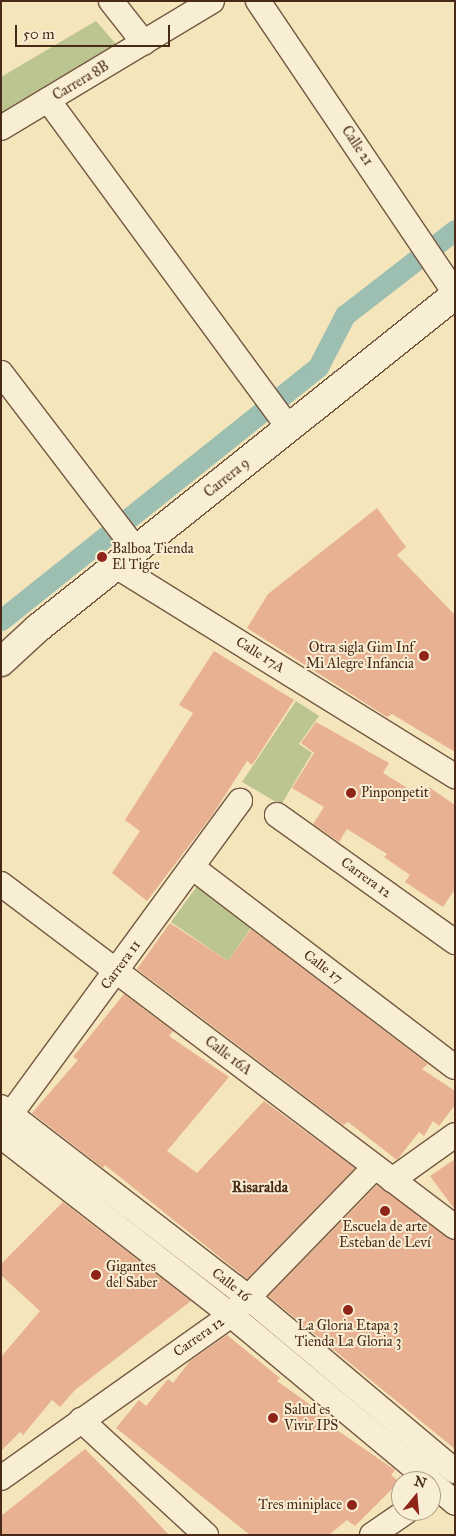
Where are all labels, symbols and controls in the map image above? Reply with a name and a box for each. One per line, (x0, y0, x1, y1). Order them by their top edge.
scale bar (18, 15, 172, 47)
text: 50 m (23, 25, 55, 43)
street label: Carrera 8B (50, 58, 112, 104)
street label: Calle 21 (338, 123, 376, 169)
street label: Carrera 9 (201, 455, 253, 501)
place label: Balboa Tienda El Tigre (112, 541, 194, 574)
marker: Balboa Tienda El Tigre (96, 551, 108, 563)
street label: Calle 17A (233, 634, 287, 676)
place label: Otra sigla Gim Inf Mi Alegre Infancia (306, 640, 414, 672)
marker: Otra sigla Gim Inf Mi Alegre Infancia (418, 650, 430, 662)
place label: Pinponpetit (361, 785, 429, 801)
marker: Pinponpetit (345, 787, 357, 799)
street label: Carrera 12 (337, 854, 395, 902)
street label: Carrera 11 (97, 937, 145, 993)
street label: Calle 17 (300, 947, 346, 987)
street label: Calle 16A (201, 1033, 255, 1079)
district label: Risaralda (232, 1179, 288, 1197)
marker: Escuela de arte Esteban de Leví (379, 1205, 391, 1217)
place label: Escuela de arte Esteban de Leví (339, 1219, 431, 1252)
place label: Gigantes del Saber (106, 1259, 158, 1292)
street label: Calle 16 (208, 1265, 254, 1305)
marker: Gigantes del Saber (90, 1269, 102, 1281)
marker: La Gloria Etapa 3 Tienda La Gloria 3 (342, 1304, 354, 1316)
street label: Carrera 12 (170, 1313, 228, 1361)
place label: La Gloria Etapa 3 Tienda La Gloria 3 (295, 1318, 401, 1350)
place label: Salud es Vivir IPS (284, 1402, 338, 1434)
marker: Salud es Vivir IPS (266, 1411, 280, 1425)
north arrow (391, 1471, 441, 1521)
text: N (412, 1472, 428, 1492)
place label: Tres miniplace (258, 1497, 342, 1513)
marker: Tres miniplace (346, 1499, 358, 1511)

